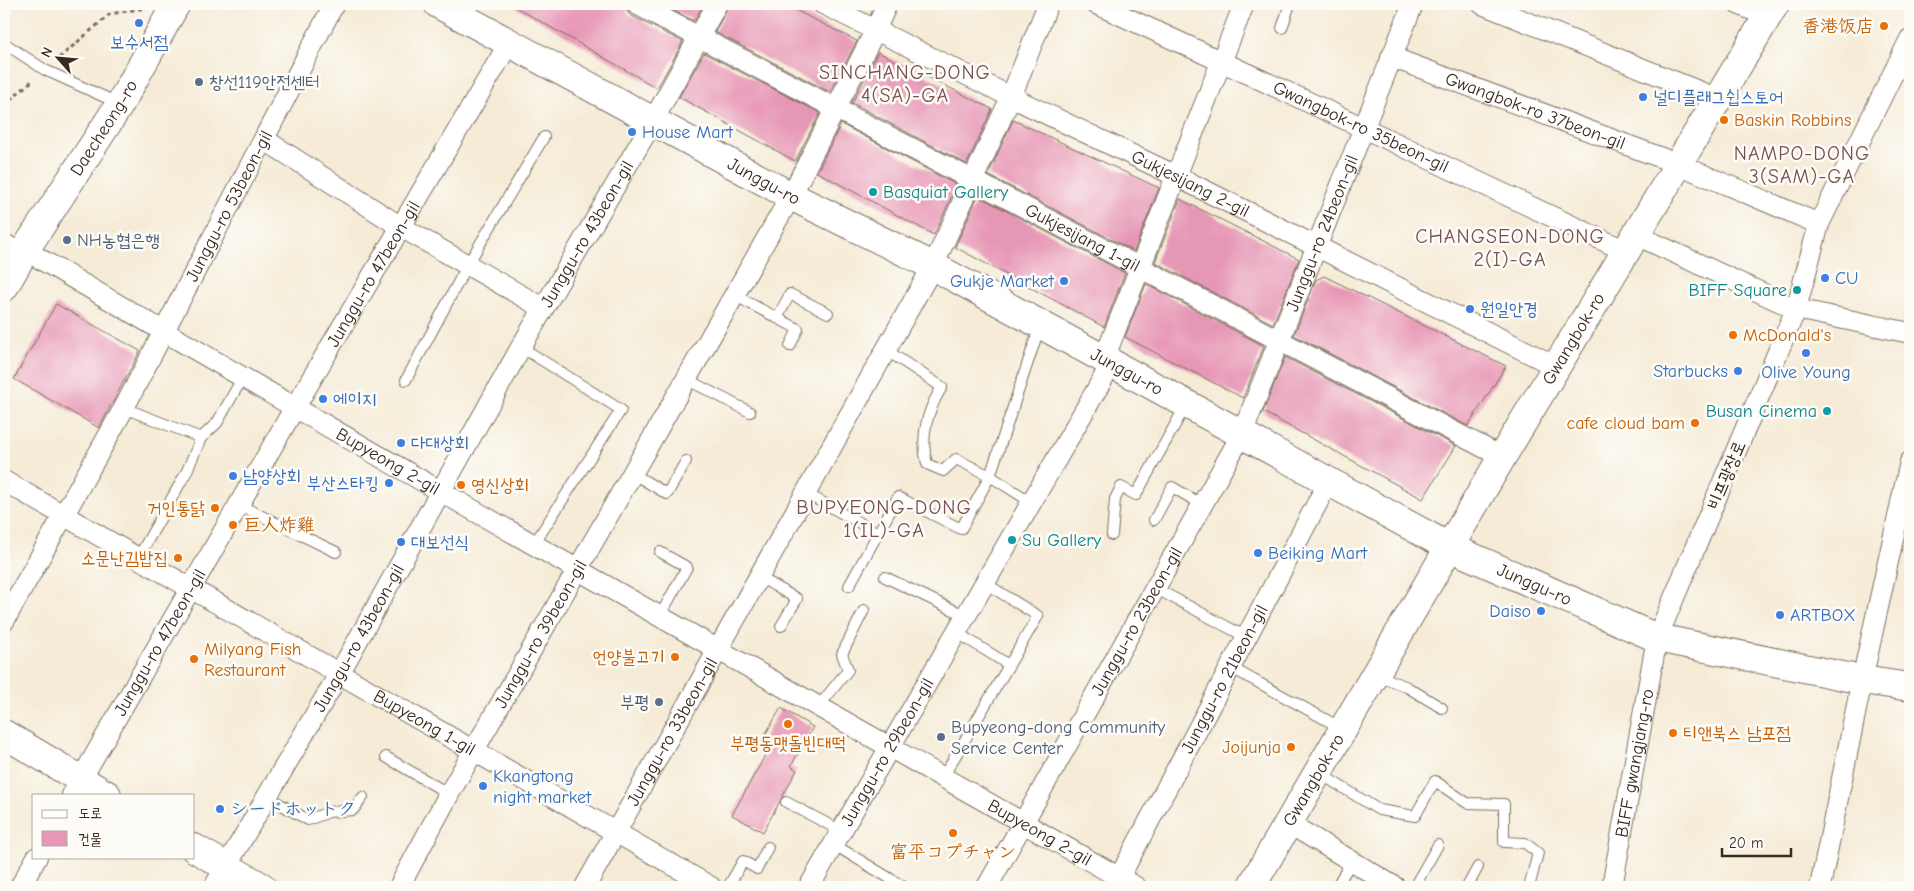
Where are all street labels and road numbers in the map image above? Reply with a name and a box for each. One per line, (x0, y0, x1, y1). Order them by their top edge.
street label: Gwangbok-ro 37beon-gil (1442, 68, 1628, 154)
street label: Daecheong-ro (66, 76, 142, 180)
street label: Gwangbok-ro 35beon-gil (1270, 77, 1452, 177)
street label: Junggu-ro 53beon-gil (181, 127, 277, 285)
street label: Gukjesijang 2-gil (1128, 146, 1253, 222)
street label: Junggu-ro 24beon-gil (1282, 152, 1363, 315)
street label: Junggu-ro (724, 154, 803, 210)
street label: Junggu-ro 43beon-gil (536, 157, 638, 311)
street label: Junggu-ro 47beon-gil (323, 197, 425, 351)
street label: Gukjesijang 1-gil (1021, 199, 1143, 277)
street label: Gwangbok-ro (1538, 289, 1609, 389)
street label: Junggu-ro (1087, 344, 1167, 400)
street label: Bupyeong 2-gil (332, 424, 443, 500)
street label: 비프광장로 (1703, 438, 1750, 513)
street label: Junggu-ro 23beon-gil (1087, 544, 1187, 699)
street label: Junggu-ro 39beon-gil (490, 556, 592, 712)
street label: Junggu-ro (1494, 559, 1575, 610)
street label: Junggu-ro 43beon-gil (309, 561, 409, 716)
street label: Junggu-ro 47beon-gil (110, 566, 210, 720)
street label: Junggu-ro 21beon-gil (1177, 602, 1272, 757)
street label: Junggu-ro 33beon-gil (623, 654, 722, 810)
street label: Junggu-ro 29beon-gil (837, 675, 938, 830)
street label: Bupyeong 1-gil (370, 686, 479, 760)
street label: BIFF gwangjang-ro (1611, 687, 1659, 839)
street label: Gwangbok-ro (1279, 730, 1349, 830)
street label: Bupyeong 2-gil (984, 795, 1095, 871)

